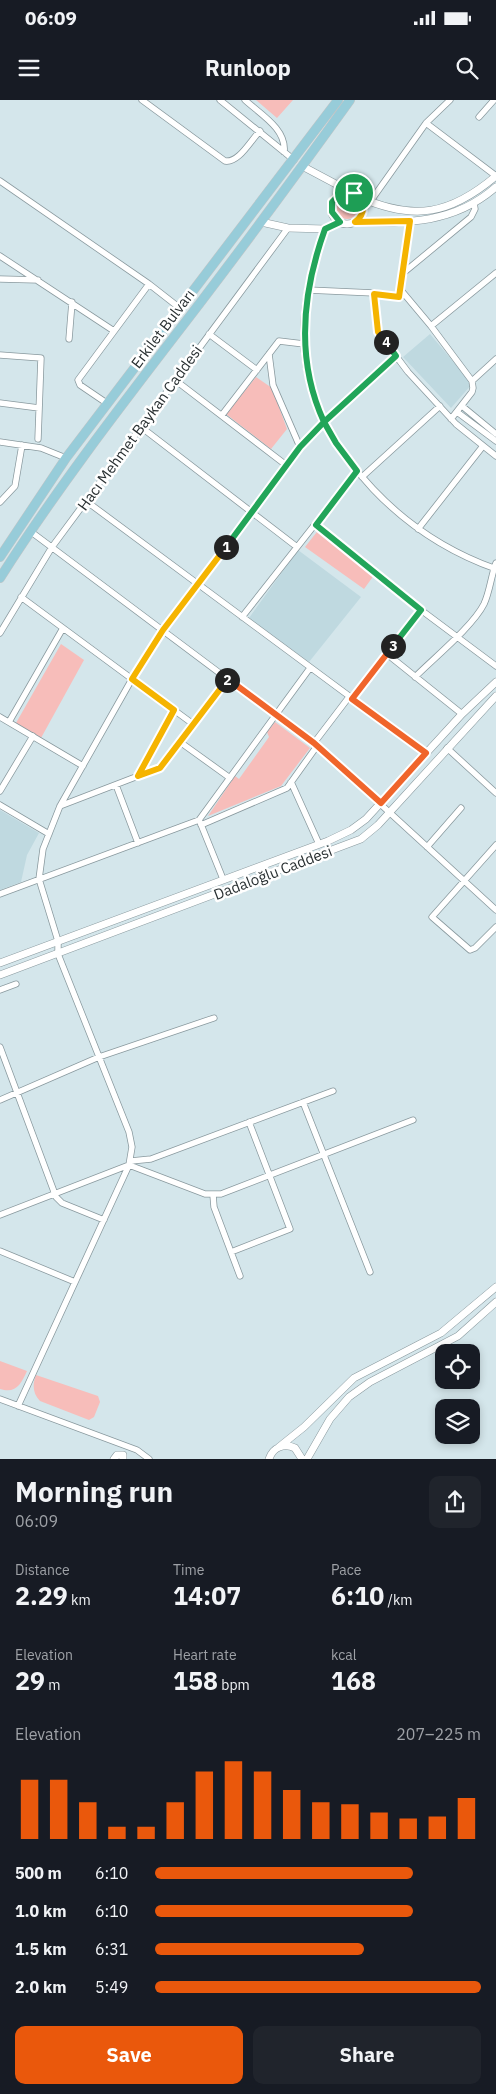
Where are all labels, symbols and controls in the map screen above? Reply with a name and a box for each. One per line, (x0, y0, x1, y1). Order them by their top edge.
text: 06:09 (25, 6, 77, 30)
text: Runloop (205, 53, 291, 82)
icon: menu (15, 54, 43, 82)
icon: search (453, 54, 481, 82)
pin (333, 172, 375, 214)
icon: arrive (340, 179, 368, 207)
street label: Erkilet Bulvarı (127, 286, 198, 372)
pin: 4 (374, 330, 398, 354)
text: 4 (382, 333, 391, 351)
street label: Hacı Mehmet Baykan Caddesi (73, 341, 206, 514)
pin: 1 (214, 534, 238, 560)
text: 1 (222, 538, 231, 556)
pin: 3 (380, 634, 406, 658)
text: 3 (389, 637, 398, 655)
pin: 2 (214, 668, 240, 692)
text: 2 (223, 671, 232, 689)
street label: Dadaloğlu Caddesi (211, 841, 335, 904)
map controls (435, 1344, 480, 1444)
button: locate (435, 1344, 480, 1389)
button: layers (435, 1399, 480, 1444)
text: Morning run (15, 1473, 173, 1510)
button: share (429, 1476, 481, 1528)
text: 06:09 (15, 1511, 58, 1531)
text: Distance (15, 1561, 70, 1579)
text: Time (173, 1561, 204, 1579)
text: Pace (331, 1561, 361, 1579)
text: 2.29 (15, 1579, 68, 1612)
text: 14:07 (173, 1579, 241, 1612)
text: 6:10 (331, 1579, 384, 1612)
text: km (68, 1591, 91, 1609)
text: /km (384, 1591, 413, 1609)
text: Elevation (15, 1646, 73, 1664)
text: Heart rate (173, 1646, 237, 1664)
text: kcal (331, 1646, 356, 1664)
text: 29 (15, 1664, 45, 1697)
text: 158 (173, 1664, 218, 1697)
text: 168 (331, 1664, 376, 1697)
text: m (45, 1676, 61, 1694)
text: bpm (218, 1676, 250, 1694)
text: Elevation (15, 1724, 81, 1744)
text: 207–225 m (396, 1724, 481, 1744)
text: 500 m (15, 1863, 62, 1883)
text: 6:10 (95, 1863, 128, 1883)
text: 1.0 km (15, 1901, 66, 1921)
text: 6:10 (95, 1901, 128, 1921)
text: 1.5 km (15, 1939, 66, 1959)
text: 6:31 (95, 1939, 128, 1959)
text: 2.0 km (15, 1977, 66, 1997)
text: 5:49 (95, 1977, 128, 1997)
button: Save (15, 2026, 243, 2084)
button: Share (253, 2026, 481, 2084)

